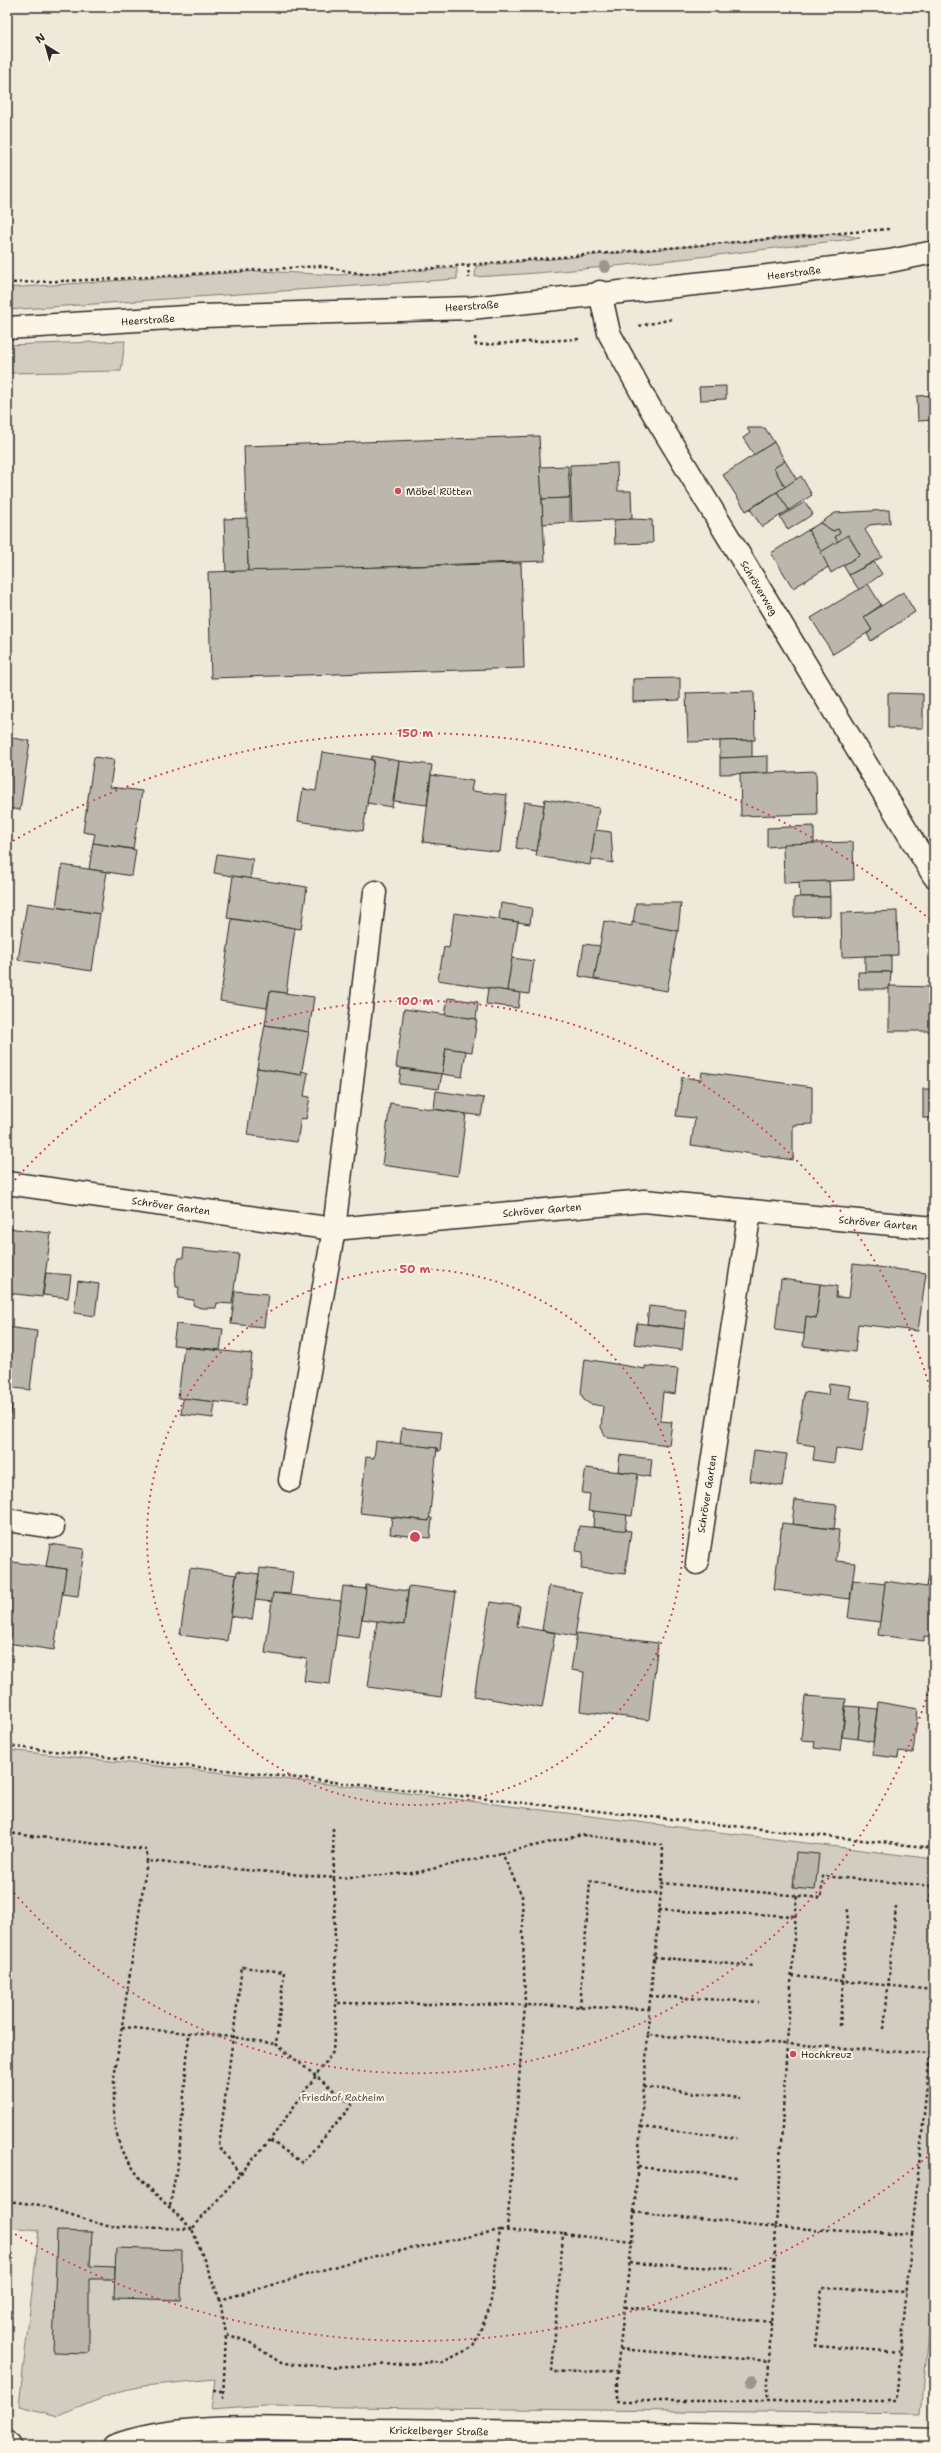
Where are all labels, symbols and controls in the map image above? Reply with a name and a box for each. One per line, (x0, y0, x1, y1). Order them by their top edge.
north arrow (26, 26, 66, 66)
text: N (32, 30, 49, 47)
street label: Heerstraße (766, 263, 822, 283)
street label: Heerstraße (445, 298, 500, 314)
street label: Heerstraße (121, 312, 176, 328)
place label: Möbel Rütten (406, 485, 472, 498)
marker: Möbel Rütten (393, 486, 403, 496)
street label: Schröverweg (737, 558, 781, 618)
text: 150 m (397, 725, 433, 741)
text: 100 m (397, 993, 434, 1009)
street label: Schröver Garten (131, 1194, 211, 1218)
street label: Schröver Garten (502, 1200, 582, 1220)
street label: Schröver Garten (838, 1213, 918, 1233)
text: 50 m (400, 1261, 431, 1277)
street label: Schröver Garten (694, 1454, 720, 1534)
centre of rings (408, 1530, 422, 1544)
place label: Hochkreuz (801, 2048, 852, 2061)
marker: Hochkreuz (788, 2049, 798, 2059)
park label: Friedhof Ratheim (301, 2091, 385, 2104)
street label: Krickelberger Straße (389, 2424, 489, 2438)

